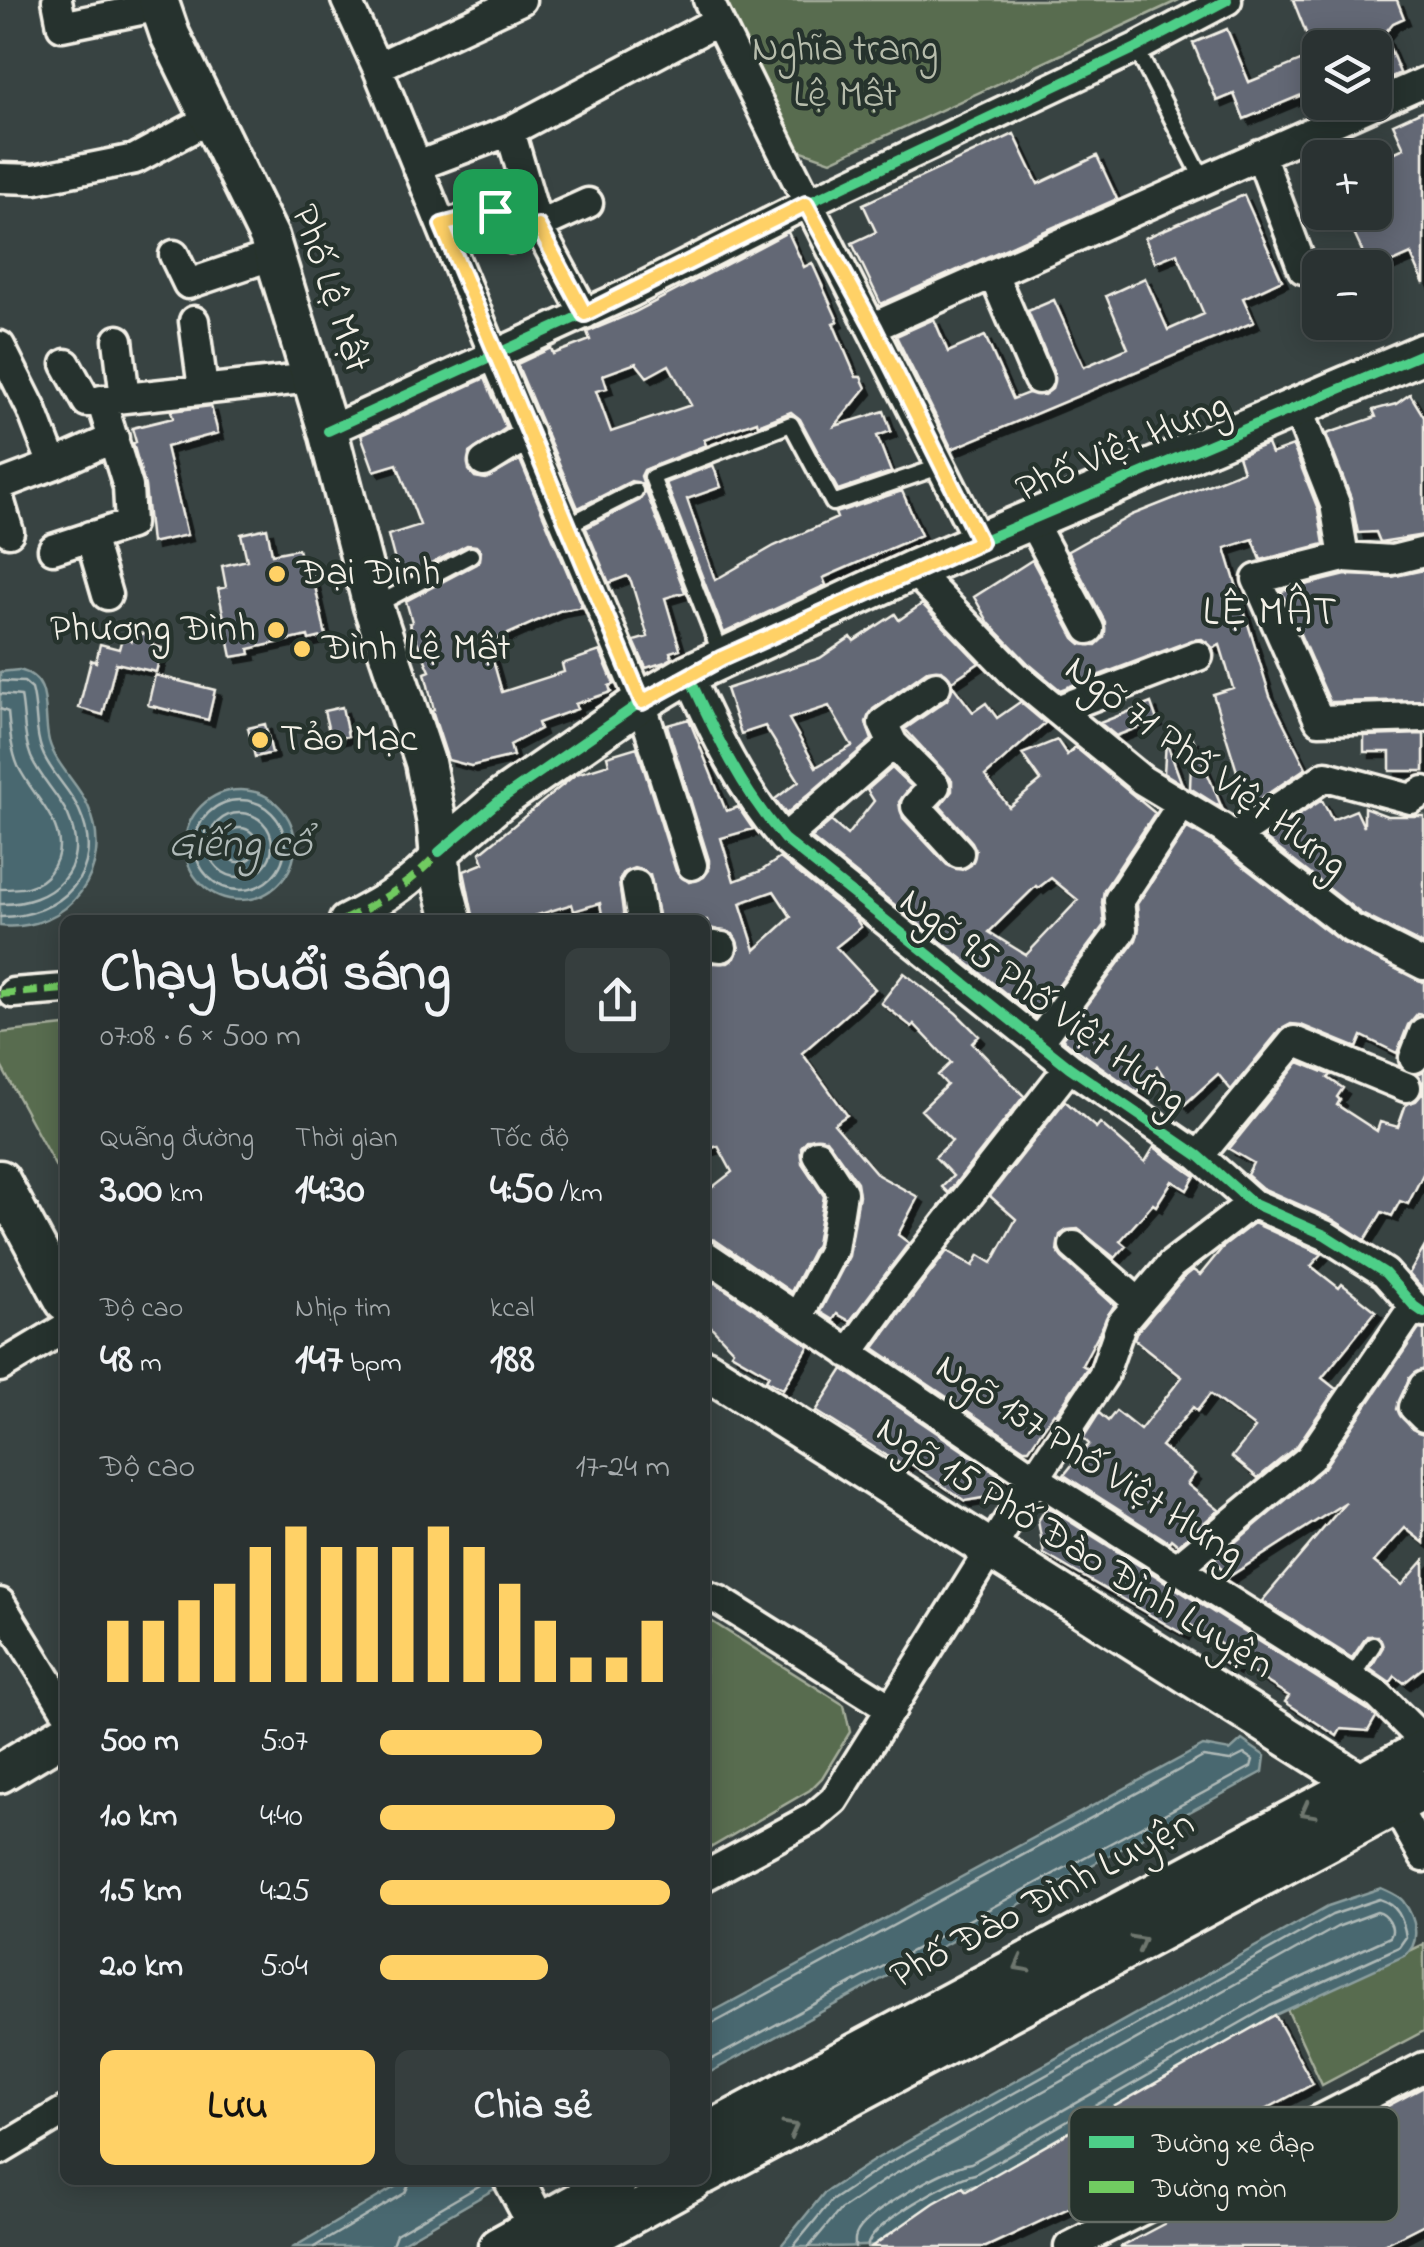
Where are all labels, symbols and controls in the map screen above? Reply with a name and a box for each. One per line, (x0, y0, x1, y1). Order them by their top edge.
park label: Nghĩa trang Lệ Mật (752, 21, 938, 126)
map controls (1302, 30, 1392, 340)
button: layers (1302, 30, 1392, 120)
button: + (1302, 140, 1392, 230)
pin (453, 169, 538, 254)
icon: arrive (468, 184, 523, 239)
street label: Phố Lệ Mật (273, 197, 385, 381)
button: − (1302, 250, 1392, 340)
street label: Phố Việt Hưng (1007, 378, 1239, 520)
place label: Đại Đình (296, 545, 440, 604)
marker: Đại Đình (266, 563, 288, 585)
district label: LỆ MẬT (1203, 582, 1339, 644)
place label: Phương Đình (50, 601, 256, 660)
marker: Phương Đình (265, 619, 287, 641)
place label: Đình Lệ Mật (321, 620, 511, 679)
marker: Đình Lệ Mật (291, 638, 313, 660)
street label: Ngõ 71 Phố Việt Hưng (1051, 642, 1359, 894)
place label: Tảo Mạc (280, 711, 418, 770)
marker: Tảo Mạc (249, 729, 271, 751)
water label: Giếng cổ (168, 815, 319, 877)
street label: Ngõ 95 Phố Việt Hưng (886, 874, 1198, 1130)
text: Chạy buổi sáng (100, 936, 451, 1016)
button: share (565, 948, 670, 1053)
text: 07:08 · 6 × 500 m (100, 1014, 301, 1061)
text: Quãng đường (100, 1119, 254, 1160)
text: Thời gian (295, 1119, 398, 1160)
text: Tốc độ (490, 1119, 568, 1160)
text: 3.00 (100, 1160, 162, 1221)
text: 14:30 (295, 1160, 365, 1221)
text: 4:50 (490, 1160, 553, 1221)
text: km (162, 1174, 203, 1215)
text: /km (553, 1174, 603, 1215)
text: Độ cao (100, 1289, 183, 1330)
text: Nhịp tim (295, 1289, 391, 1330)
text: kcal (490, 1289, 535, 1330)
text: 48 (100, 1330, 133, 1391)
text: 147 (295, 1330, 343, 1391)
text: 188 (490, 1330, 535, 1391)
street label: Ngõ 137 Phố Việt Hưng (923, 1340, 1255, 1584)
text: m (133, 1344, 162, 1385)
text: bpm (343, 1344, 402, 1385)
street label: Ngõ 15 Phố Đào Đình Luyện (864, 1402, 1284, 1696)
text: Độ cao (100, 1445, 195, 1492)
text: 17–24 m (576, 1445, 670, 1492)
text: 500 m (100, 1719, 179, 1766)
text: 5:07 (260, 1719, 308, 1766)
text: 1.0 km (100, 1794, 177, 1841)
text: 4:40 (260, 1794, 303, 1841)
street label: Phố Đào Đình Luyện (880, 1796, 1206, 2006)
one-way arrow (1300, 1799, 1318, 1819)
text: 1.5 km (100, 1869, 182, 1916)
text: 4:25 (260, 1869, 310, 1916)
one-way arrow (1129, 1935, 1147, 1954)
text: 2.0 km (100, 1944, 183, 1991)
text: 5:04 (260, 1944, 308, 1991)
one-way arrow (1013, 1952, 1031, 1972)
button: Lưu (100, 2050, 375, 2165)
button: Chia sẻ (395, 2050, 670, 2165)
legend (1069, 2107, 1399, 2222)
one-way arrow (780, 2121, 799, 2140)
text: Đường xe đạp (1151, 2125, 1315, 2166)
text: Đường mòn (1151, 2170, 1287, 2211)

